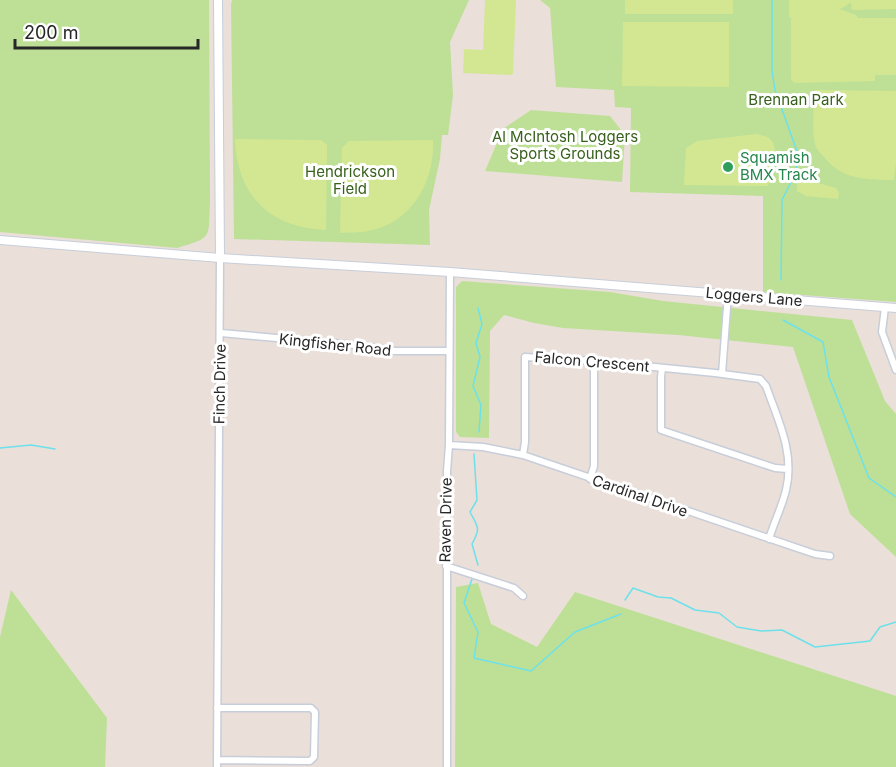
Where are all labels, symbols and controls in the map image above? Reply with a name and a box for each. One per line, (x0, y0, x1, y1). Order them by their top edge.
scale bar (15, 12, 198, 50)
text: 200 m (24, 22, 79, 43)
park label: Brennan Park (748, 90, 844, 109)
park label: Al McIntosh Loggers Sports Grounds (492, 127, 638, 163)
place label: Squamish BMX Track (740, 148, 818, 184)
marker: Squamish BMX Track (721, 160, 735, 174)
park label: Hendrickson Field (305, 162, 395, 198)
street label: Loggers Lane (705, 283, 803, 310)
street label: Kingfisher Road (278, 329, 392, 360)
street label: Finch Drive (209, 344, 230, 424)
street label: Falcon Crescent (534, 347, 650, 376)
street label: Cardinal Drive (590, 470, 691, 521)
street label: Raven Drive (435, 477, 456, 563)

